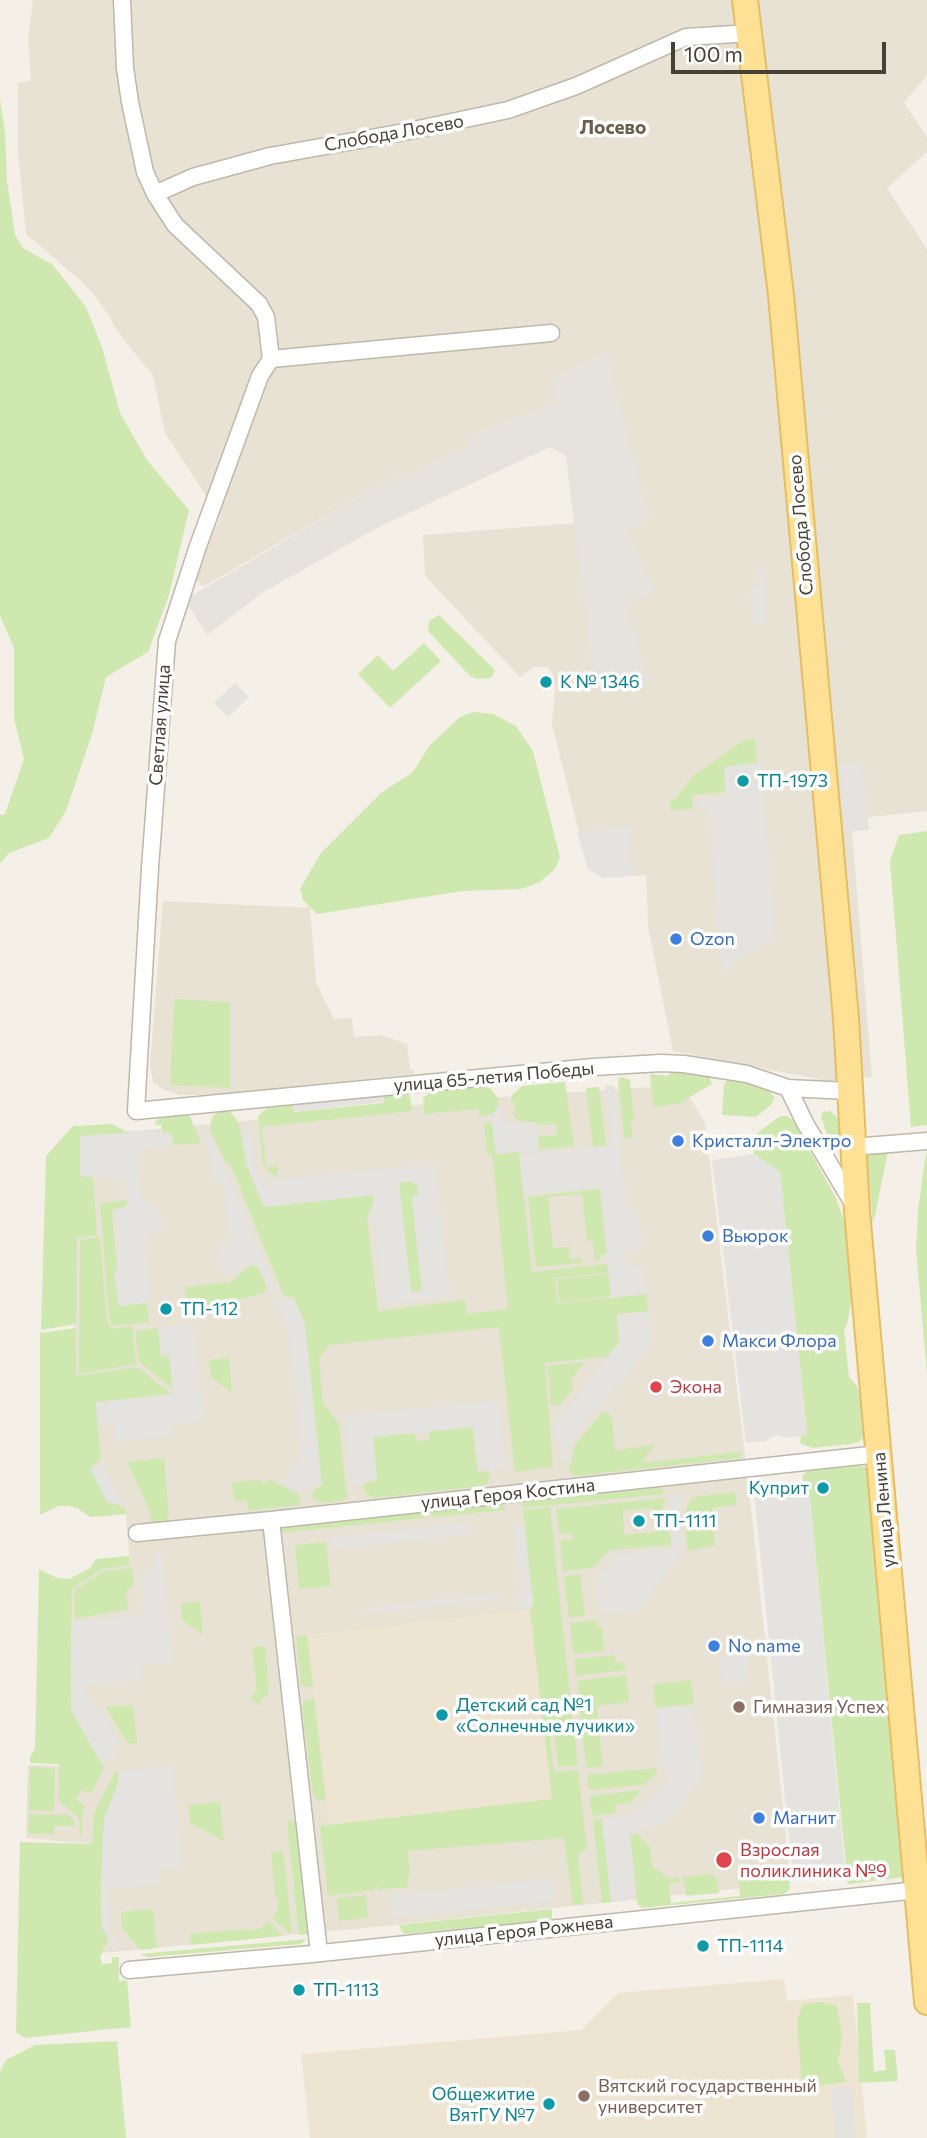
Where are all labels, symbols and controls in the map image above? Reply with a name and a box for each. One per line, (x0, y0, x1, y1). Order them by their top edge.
scale bar (675, 28, 890, 72)
text: 100 m (684, 41, 743, 66)
street label: Слобода Лосево (323, 110, 465, 156)
district label: Лосево (580, 117, 646, 139)
street label: Слобода Лосево (784, 454, 818, 596)
street label: Светлая улица (145, 664, 175, 786)
place label: К № 1346 (560, 671, 640, 693)
marker: К № 1346 (538, 674, 554, 690)
place label: ТП-1973 (757, 770, 828, 792)
marker: ТП-1973 (735, 773, 751, 789)
place label: Ozon (690, 928, 735, 950)
marker: Ozon (668, 931, 684, 947)
street label: улица 65-летия Победы (393, 1057, 595, 1097)
place label: Кристалл-Электро (692, 1130, 851, 1152)
marker: Кристалл-Электро (670, 1133, 686, 1149)
place label: Вьюрок (722, 1225, 789, 1247)
marker: Вьюрок (700, 1228, 716, 1244)
place label: ТП-112 (180, 1298, 238, 1320)
marker: ТП-112 (158, 1301, 174, 1317)
place label: Макси Флора (722, 1330, 837, 1352)
marker: Макси Флора (700, 1333, 716, 1349)
place label: Экона (670, 1376, 722, 1398)
marker: Экона (648, 1379, 664, 1395)
street label: улица Ленина (868, 1451, 900, 1569)
street label: улица Героя Костина (420, 1474, 596, 1514)
place label: Куприт (749, 1477, 809, 1499)
marker: Куприт (815, 1480, 831, 1496)
place label: ТП-1111 (653, 1510, 716, 1532)
marker: ТП-1111 (631, 1513, 647, 1529)
place label: No name (728, 1635, 801, 1657)
marker: No name (706, 1638, 722, 1654)
place label: Детский сад №1 «Солнечные лучики» (456, 1694, 635, 1736)
place label: Гимназия Успех (753, 1696, 885, 1718)
marker: Гимназия Успех (731, 1699, 747, 1715)
marker: Детский сад №1 «Солнечные лучики» (434, 1707, 450, 1723)
place label: Магнит (773, 1807, 836, 1829)
marker: Магнит (751, 1810, 767, 1826)
place label: Взрослая поликлиника №9 (740, 1839, 887, 1882)
marker: Взрослая поликлиника №9 (714, 1850, 734, 1870)
street label: улица Героя Рожнева (434, 1911, 614, 1951)
place label: ТП-1114 (717, 1935, 783, 1957)
marker: ТП-1114 (695, 1938, 711, 1954)
place label: ТП-1113 (313, 1979, 379, 2001)
marker: ТП-1113 (291, 1982, 307, 1998)
place label: Вятский государственный университет (598, 2075, 817, 2118)
place label: Общежитие ВятГУ №7 (432, 2083, 535, 2126)
marker: Вятский государственный университет (576, 2088, 592, 2104)
marker: Общежитие ВятГУ №7 (541, 2096, 557, 2112)

